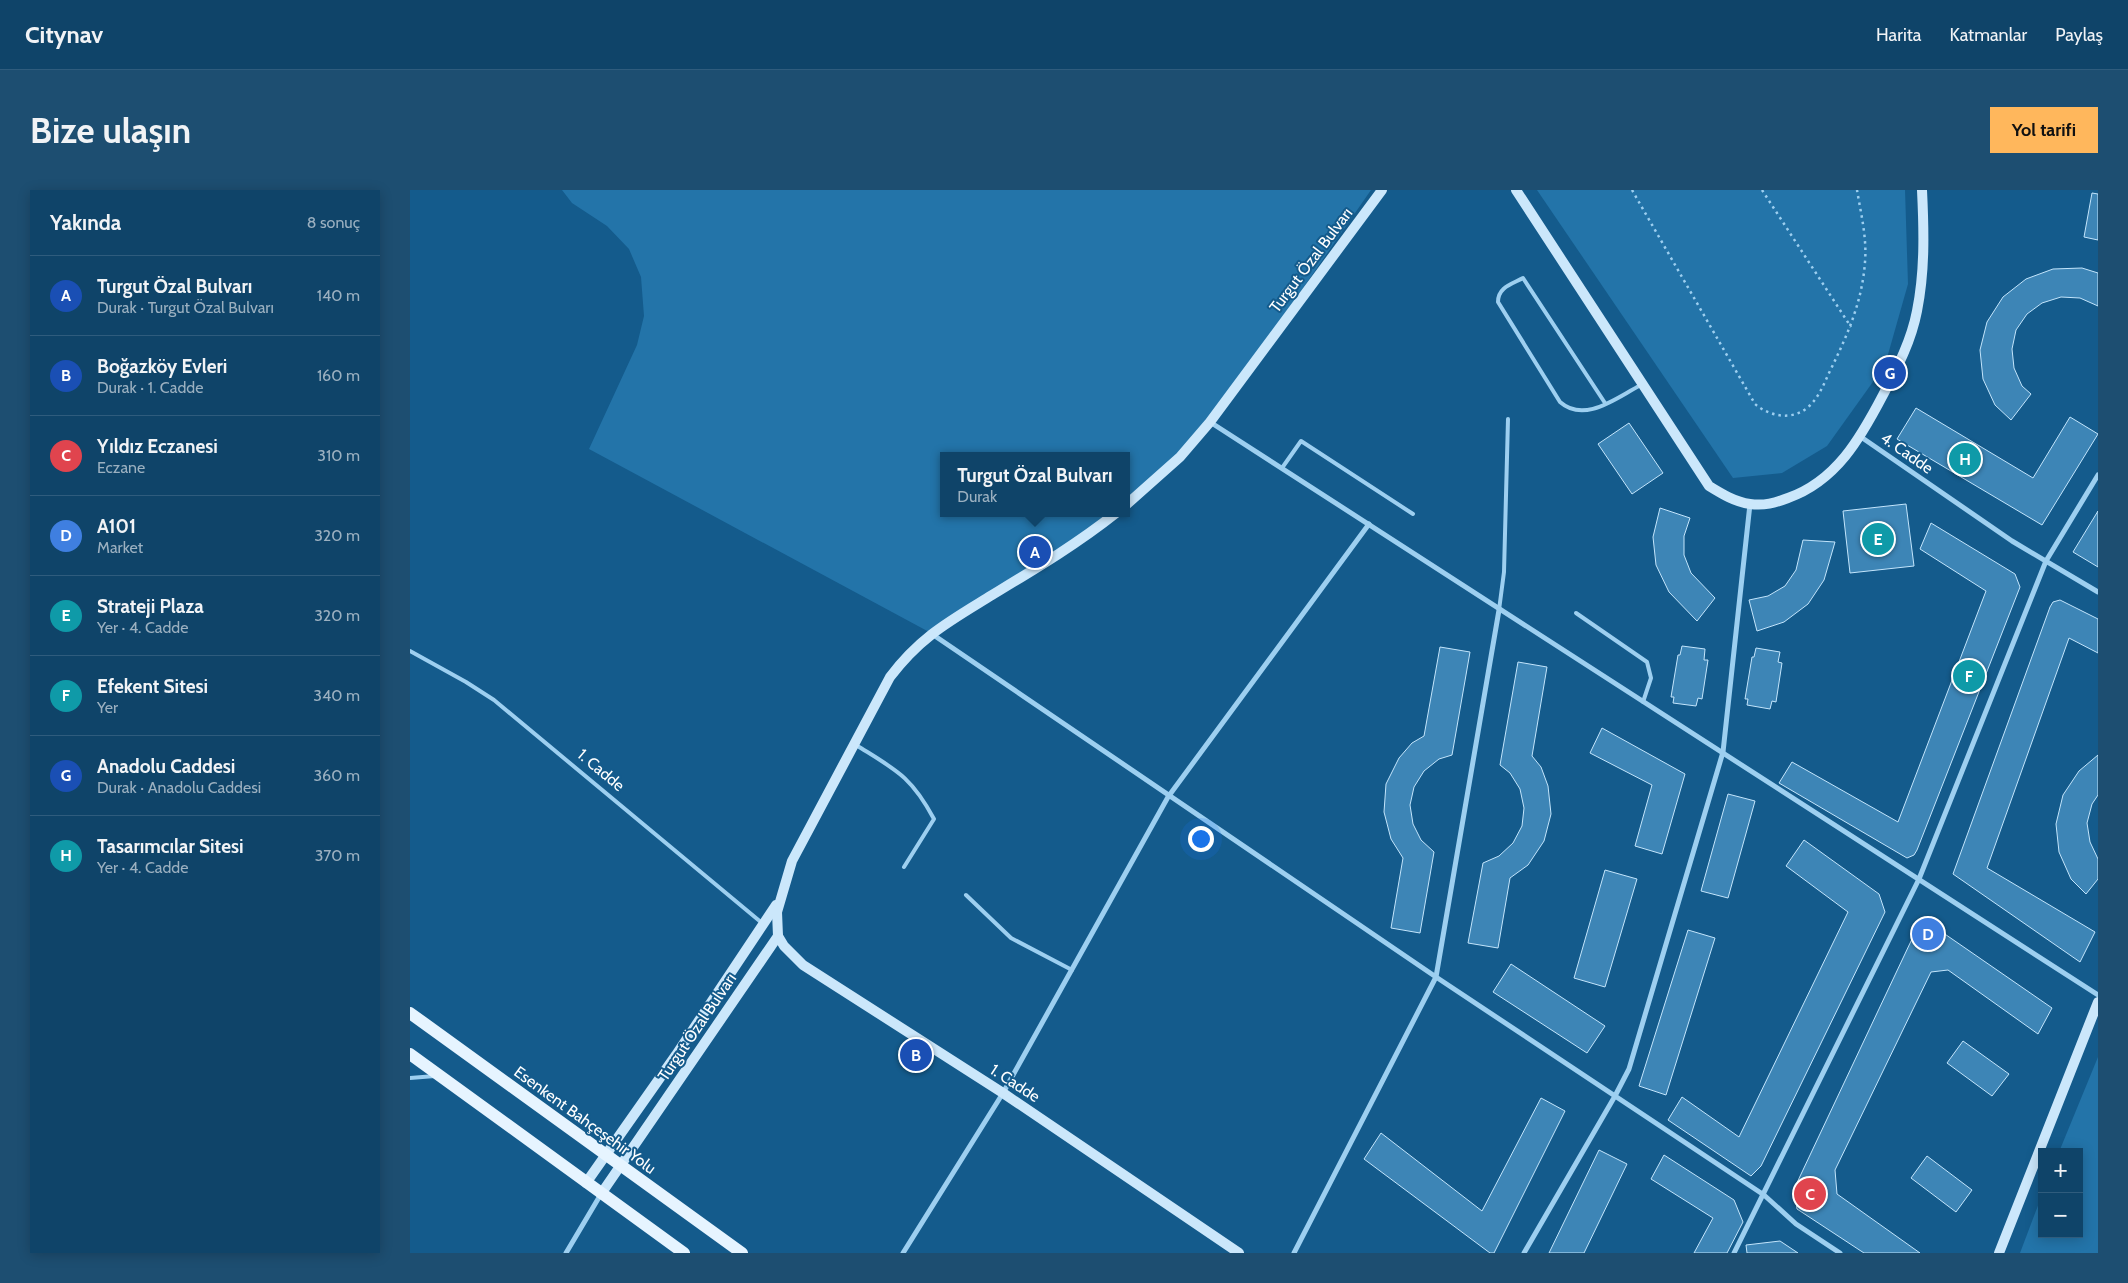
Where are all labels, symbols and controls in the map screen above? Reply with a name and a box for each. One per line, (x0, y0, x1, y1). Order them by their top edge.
text: Citynav (25, 20, 103, 49)
text: Harita (1876, 24, 1921, 46)
text: Katmanlar (1949, 24, 2027, 46)
text: Paylaş (2055, 24, 2103, 46)
button: Yol tarifi (1990, 107, 2098, 153)
text: Bize ulaşın (30, 109, 191, 152)
street label: Turgut Özal Bulvarı (1265, 204, 1357, 316)
text: Yakında (50, 210, 121, 235)
text: 8 sonuç (307, 213, 360, 232)
text: Turgut Özal Bulvarı (97, 275, 252, 298)
text: A (61, 286, 71, 305)
text: 140 m (317, 286, 360, 305)
text: Durak · Turgut Özal Bulvarı (97, 298, 274, 317)
pin: G (1874, 354, 1906, 392)
text: Boğazköy Evleri (97, 355, 227, 378)
text: B (61, 366, 71, 385)
text: 160 m (317, 366, 360, 385)
text: Durak · 1. Cadde (97, 378, 203, 397)
street label: 4. Cadde (1877, 428, 1937, 478)
text: Yıldız Eczanesi (97, 435, 218, 458)
pin: H (1949, 440, 1981, 478)
text: C (61, 446, 71, 465)
text: 310 m (317, 446, 360, 465)
popup (940, 452, 1130, 517)
text: Eczane (97, 458, 145, 477)
text: Turgut Özal Bulvarı (957, 464, 1113, 487)
text: Durak (957, 487, 997, 506)
text: A101 (97, 515, 136, 538)
pin: E (1862, 520, 1894, 558)
text: D (60, 526, 72, 545)
text: 320 m (314, 526, 360, 545)
pin: A (1019, 533, 1051, 571)
text: Market (97, 538, 143, 557)
text: Strateji Plaza (97, 595, 204, 618)
text: E (61, 606, 71, 625)
text: 320 m (314, 606, 360, 625)
text: Yer · 4. Cadde (97, 618, 188, 637)
pin: F (1953, 657, 1985, 695)
text: Efekent Sitesi (97, 675, 208, 698)
text: F (62, 686, 70, 705)
text: 340 m (313, 686, 360, 705)
text: Yer (97, 698, 118, 717)
street label: 1. Cadde (574, 745, 628, 795)
text: Anadolu Caddesi (97, 755, 235, 778)
text: G (61, 766, 71, 785)
text: 360 m (313, 766, 360, 785)
text: Durak · Anadolu Caddesi (97, 778, 261, 797)
your location (1188, 826, 1214, 852)
text: Tasarımcılar Sitesi (97, 835, 244, 858)
text: H (60, 846, 72, 865)
text: 370 m (315, 846, 360, 865)
text: Yer · 4. Cadde (97, 858, 188, 877)
pin: D (1912, 915, 1944, 953)
street label: Turgut Özal Bulvarı (654, 969, 740, 1085)
pin: B (900, 1036, 932, 1074)
street label: 1. Cadde (986, 1060, 1044, 1106)
street label: Esenkent Bahçeşehir Yolu (510, 1062, 660, 1178)
map controls (2038, 1148, 2083, 1238)
button: + (2038, 1148, 2083, 1193)
pin: C (1794, 1175, 1826, 1213)
button: − (2038, 1193, 2083, 1238)

